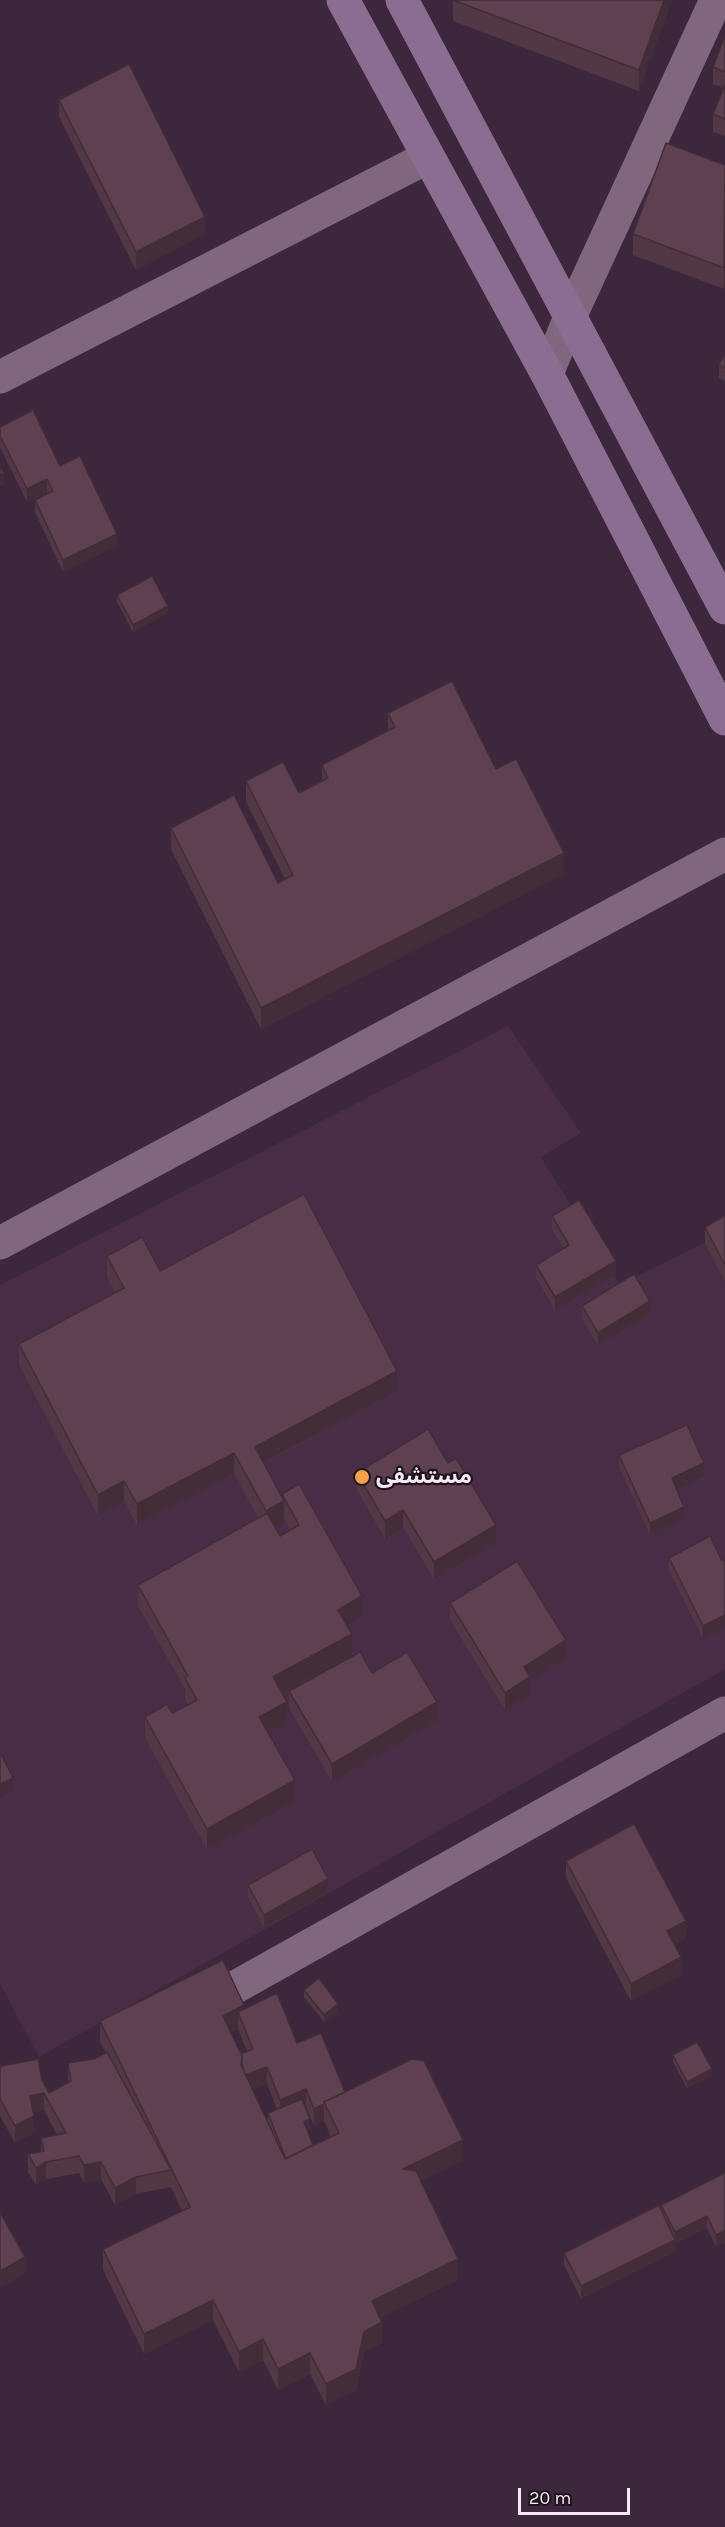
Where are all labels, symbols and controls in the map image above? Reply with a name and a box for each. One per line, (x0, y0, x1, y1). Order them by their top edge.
place label: مستشفى (376, 1464, 472, 1490)
marker: مستشفى (353, 1468, 371, 1486)
scale bar (521, 2476, 634, 2514)
text: 20 m (529, 2487, 571, 2509)

